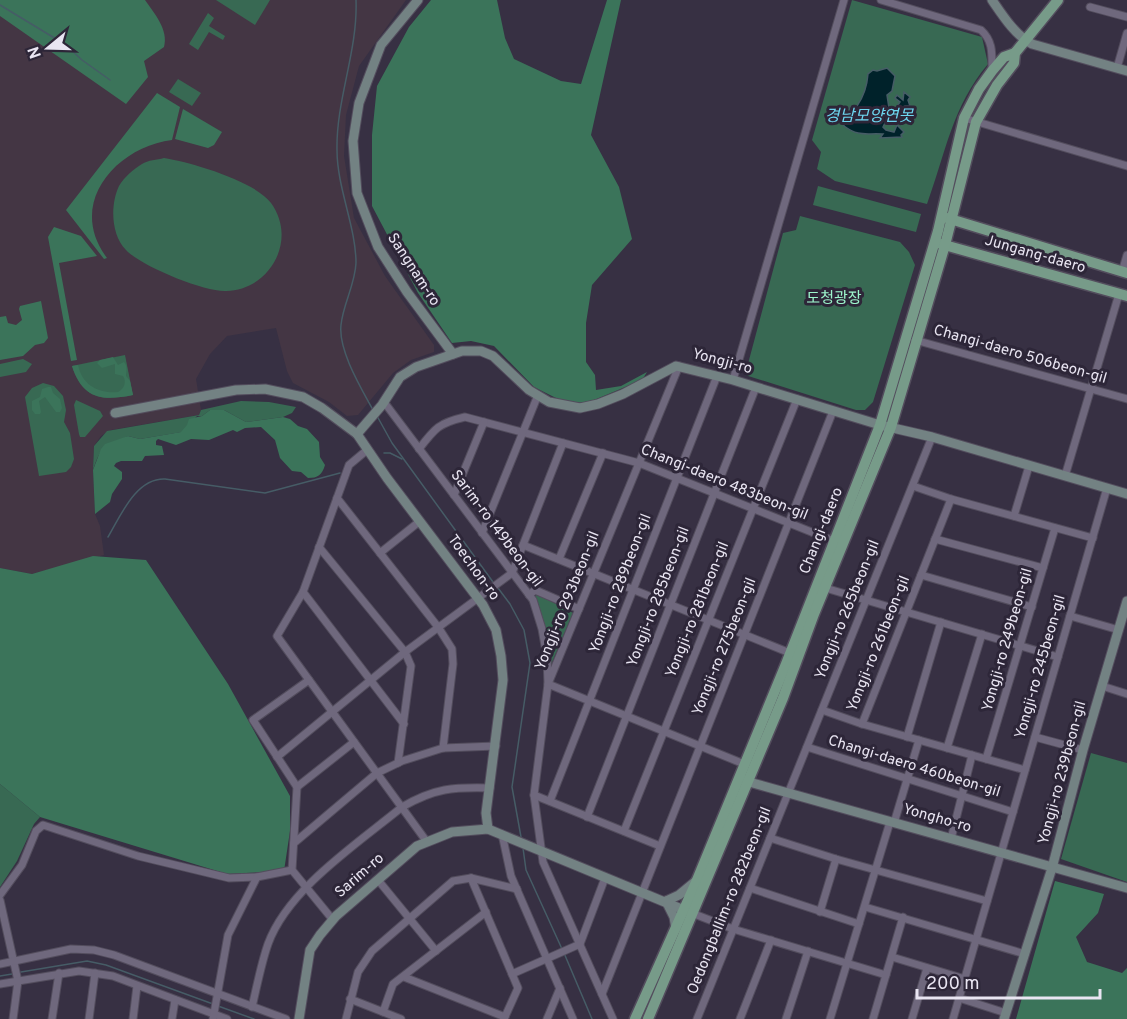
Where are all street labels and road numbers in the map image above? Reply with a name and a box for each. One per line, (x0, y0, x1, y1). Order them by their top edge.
street label: Sangnam-ro (382, 230, 444, 310)
street label: Jungang-daero (982, 232, 1088, 278)
street label: Changi-daero 506beon-gil (931, 321, 1109, 389)
street label: Yongji-ro (690, 345, 754, 379)
street label: Changi-daero 483beon-gil (637, 441, 811, 525)
street label: Sarim-ro 149beon-gil (446, 467, 546, 591)
street label: Changi-daero (796, 485, 848, 577)
street label: Yongji-ro 289beon-gil (586, 511, 656, 657)
street label: Yongji-ro 285beon-gil (623, 524, 695, 670)
street label: Yongji-ro 293beon-gil (531, 529, 605, 673)
street label: Toechon-ro (443, 531, 503, 605)
street label: Yongji-ro 265beon-gil (811, 538, 885, 682)
street label: Yongji-ro 281beon-gil (662, 539, 734, 681)
street label: Yongji-ro 249beon-gil (978, 566, 1038, 714)
street label: Yongji-ro 261beon-gil (843, 573, 915, 715)
street label: Yongji-ro 275beon-gil (689, 575, 761, 719)
street label: Yongji-ro 245beon-gil (1011, 593, 1071, 741)
street label: Yongji-ro 239beon-gil (1035, 699, 1091, 847)
street label: Changi-daero 460beon-gil (825, 732, 1003, 802)
street label: Yongho-ro (900, 800, 974, 838)
street label: Oedongballim-ro 282beon-gil (684, 805, 776, 997)
street label: Sarim-ro (331, 849, 389, 903)

